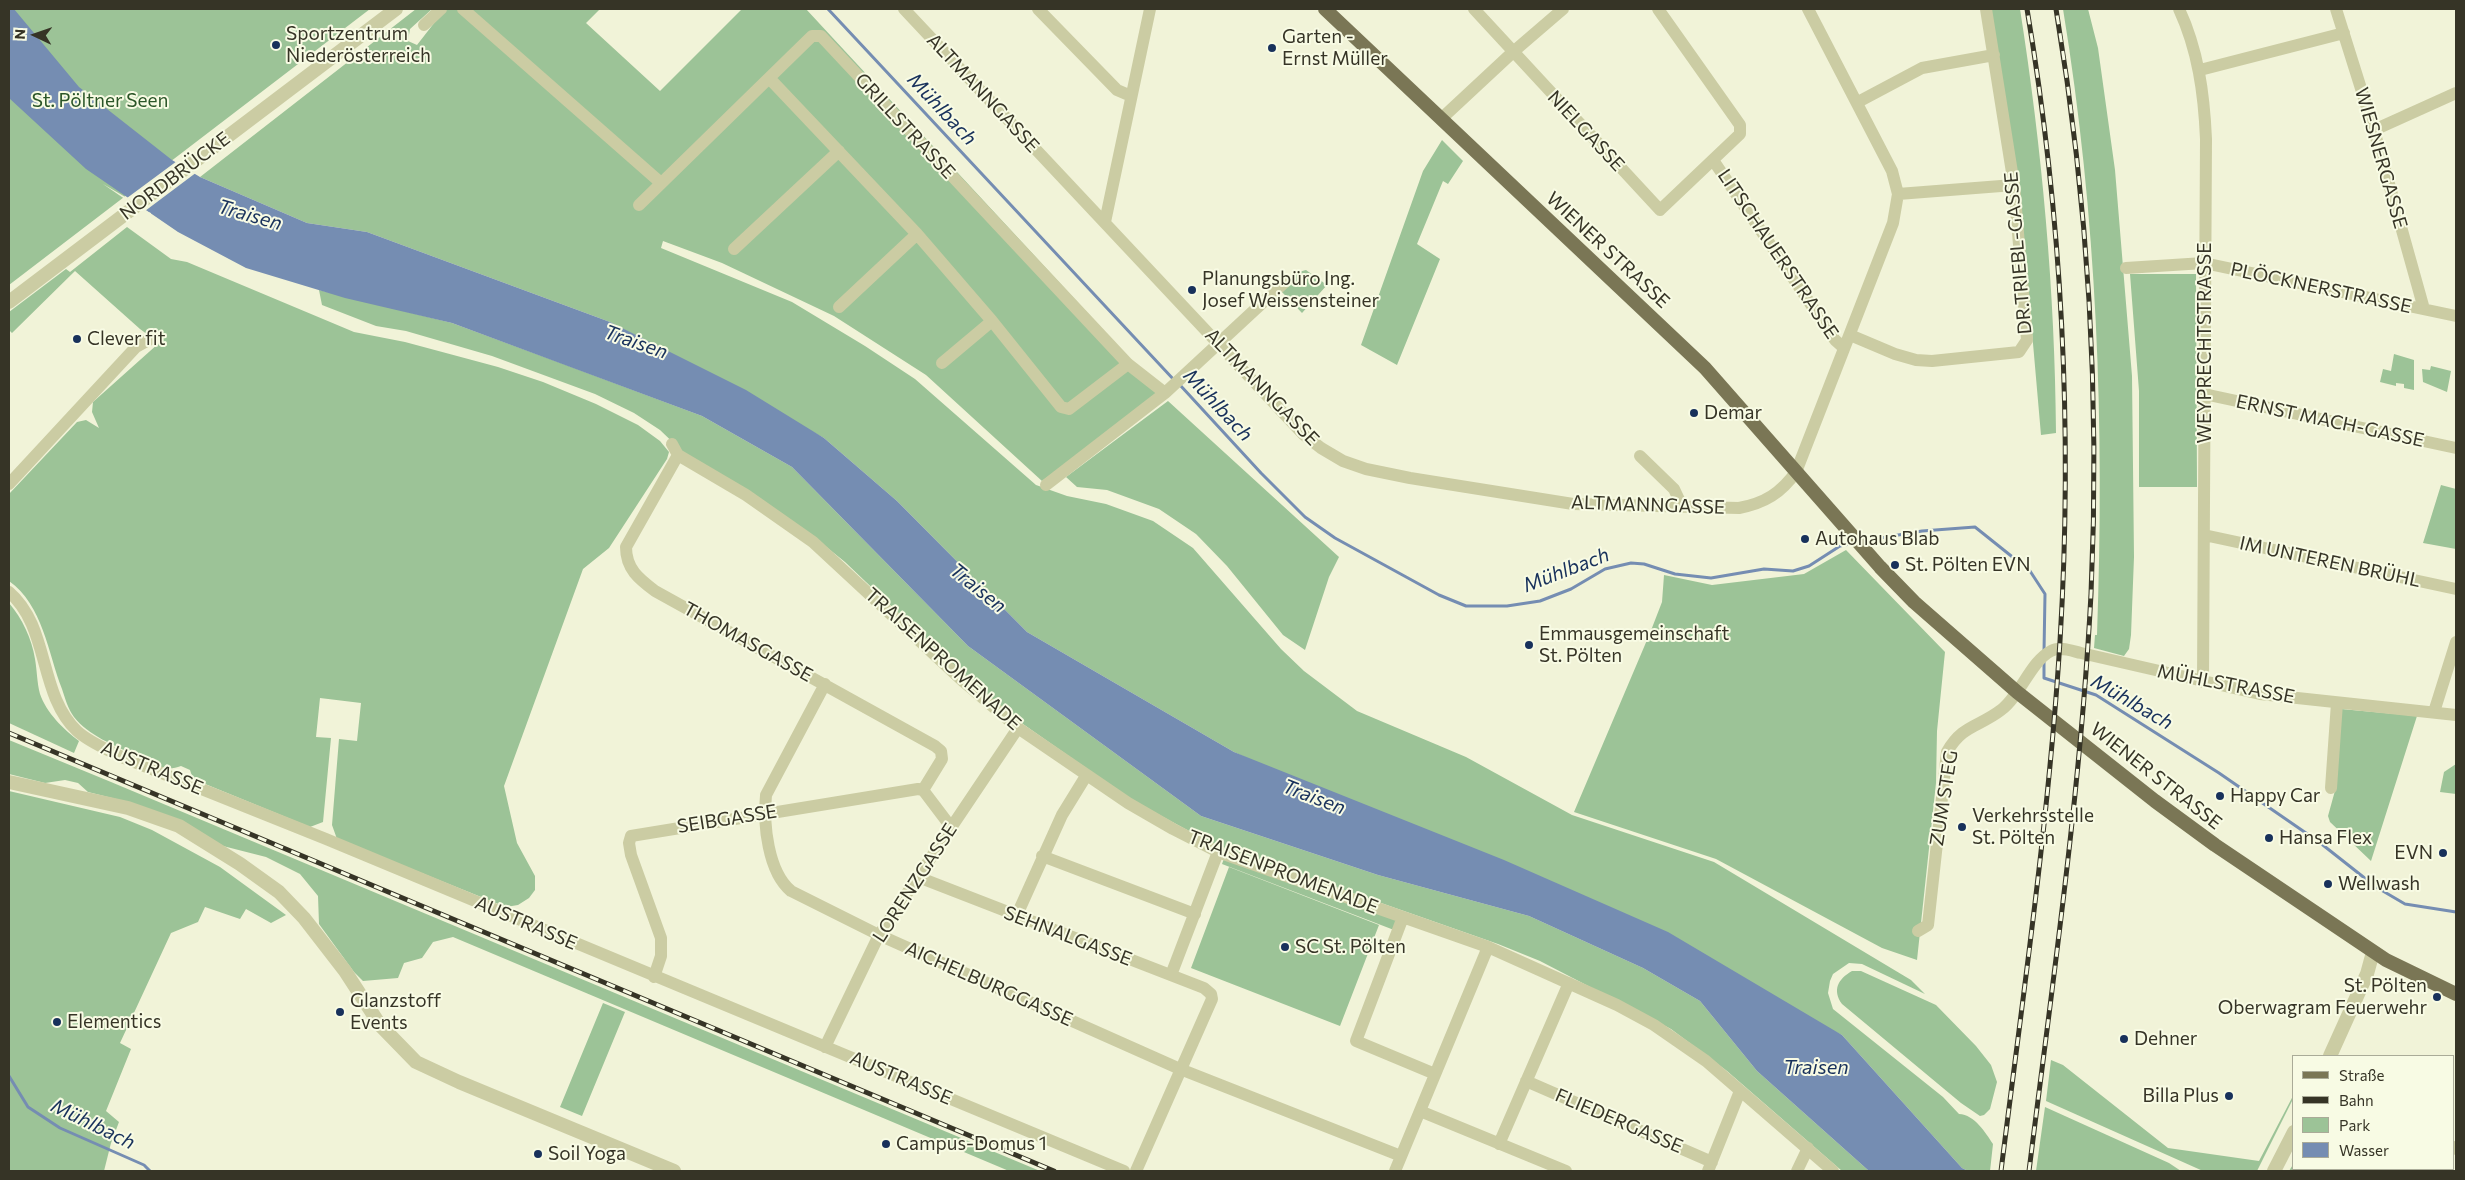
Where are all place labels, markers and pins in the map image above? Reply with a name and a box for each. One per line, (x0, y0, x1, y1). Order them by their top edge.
place label: Sportzentrum Niederösterreich (286, 23, 431, 67)
place label: Garten - Ernst Müller (1282, 26, 1388, 70)
marker: Sportzentrum Niederösterreich (270, 39, 282, 51)
marker: Garten - Ernst Müller (1266, 42, 1278, 54)
place label: Planungsbüro Ing. Josef Weissensteiner (1202, 268, 1379, 312)
marker: Planungsbüro Ing. Josef Weissensteiner (1186, 284, 1198, 296)
place label: Clever fit (87, 328, 165, 350)
marker: Clever fit (71, 333, 83, 345)
place label: Demar (1704, 402, 1762, 424)
marker: Demar (1688, 407, 1700, 419)
place label: Autohaus Blab (1815, 528, 1940, 550)
marker: Autohaus Blab (1799, 533, 1811, 545)
place label: St. Pölten EVN (1905, 554, 2030, 576)
marker: St. Pölten EVN (1889, 559, 1901, 571)
place label: Emmausgemeinschaft St. Pölten (1539, 623, 1729, 667)
marker: Emmausgemeinschaft St. Pölten (1523, 639, 1535, 651)
place label: Happy Car (2230, 785, 2320, 807)
marker: Happy Car (2214, 790, 2226, 802)
place label: Verkehrsstelle St. Pölten (1972, 805, 2094, 849)
marker: Verkehrsstelle St. Pölten (1956, 821, 1968, 833)
place label: Hansa Flex (2279, 827, 2372, 849)
marker: Hansa Flex (2263, 832, 2275, 844)
place label: EVN (2394, 842, 2433, 864)
marker: EVN (2437, 847, 2449, 859)
place label: Wellwash (2338, 873, 2420, 895)
marker: Wellwash (2322, 878, 2334, 890)
place label: SC St. Pölten (1295, 936, 1406, 958)
marker: SC St. Pölten (1279, 941, 1291, 953)
place label: St. Pölten Oberwagram Feuerwehr (2218, 975, 2427, 1019)
place label: Glanzstoff Events (350, 990, 441, 1034)
marker: St. Pölten Oberwagram Feuerwehr (2431, 991, 2443, 1003)
marker: Glanzstoff Events (334, 1006, 346, 1018)
place label: Elementics (67, 1011, 161, 1033)
marker: Elementics (51, 1016, 63, 1028)
place label: Dehner (2134, 1028, 2197, 1050)
marker: Dehner (2118, 1033, 2130, 1045)
place label: Billa Plus (2143, 1085, 2219, 1107)
marker: Billa Plus (2223, 1090, 2235, 1102)
place label: Campus-Domus 1 (896, 1133, 1047, 1155)
marker: Campus-Domus 1 (880, 1138, 892, 1150)
place label: Soil Yoga (548, 1143, 626, 1165)
marker: Soil Yoga (532, 1148, 544, 1160)

